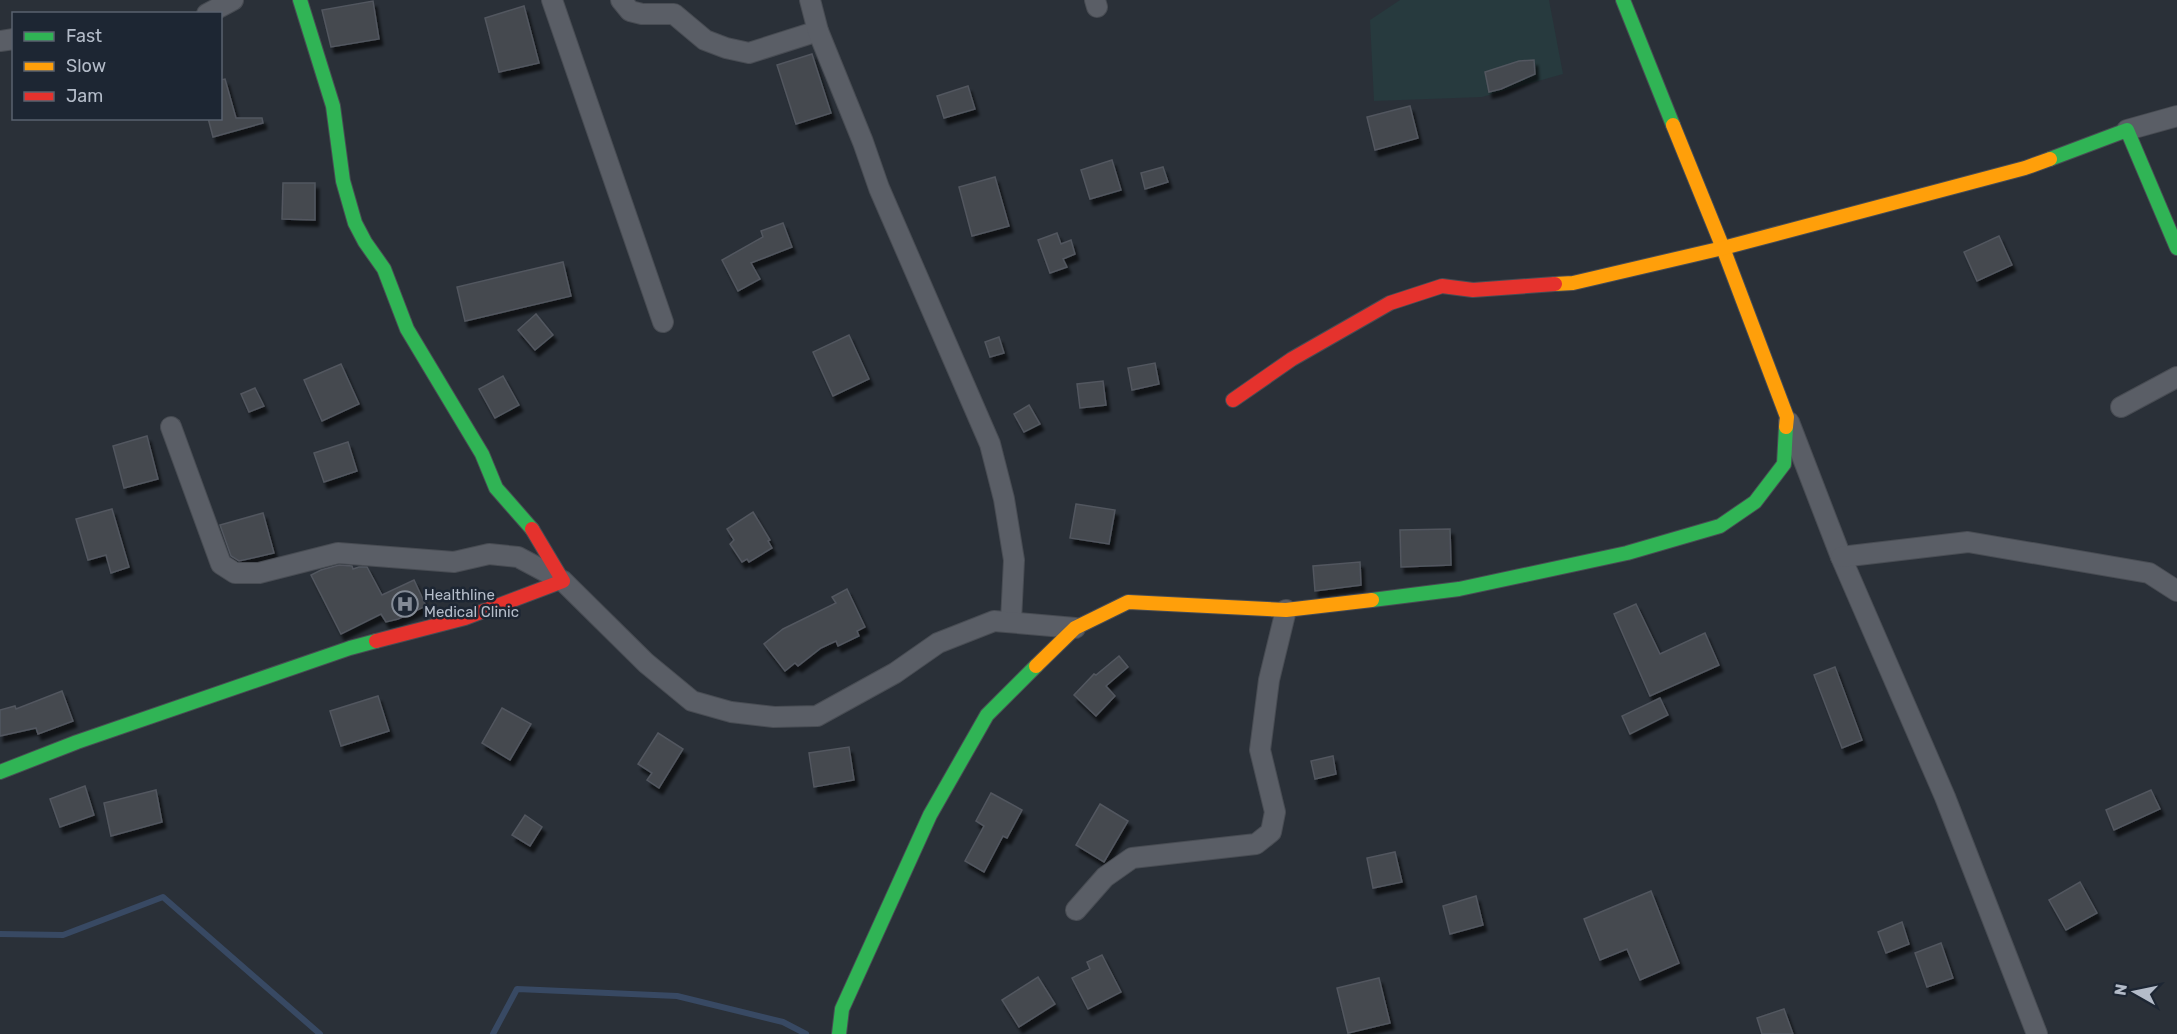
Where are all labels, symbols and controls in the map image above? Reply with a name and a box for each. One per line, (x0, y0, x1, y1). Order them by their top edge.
legend (12, 12, 222, 120)
text: Fast (66, 25, 102, 47)
text: Slow (66, 55, 106, 77)
text: Jam (66, 85, 103, 107)
place label: Healthline Medical Clinic (424, 586, 519, 621)
hospital icon: Healthline Medical Clinic (390, 589, 420, 619)
north arrow (2105, 962, 2165, 1022)
text: N (2110, 983, 2131, 997)

